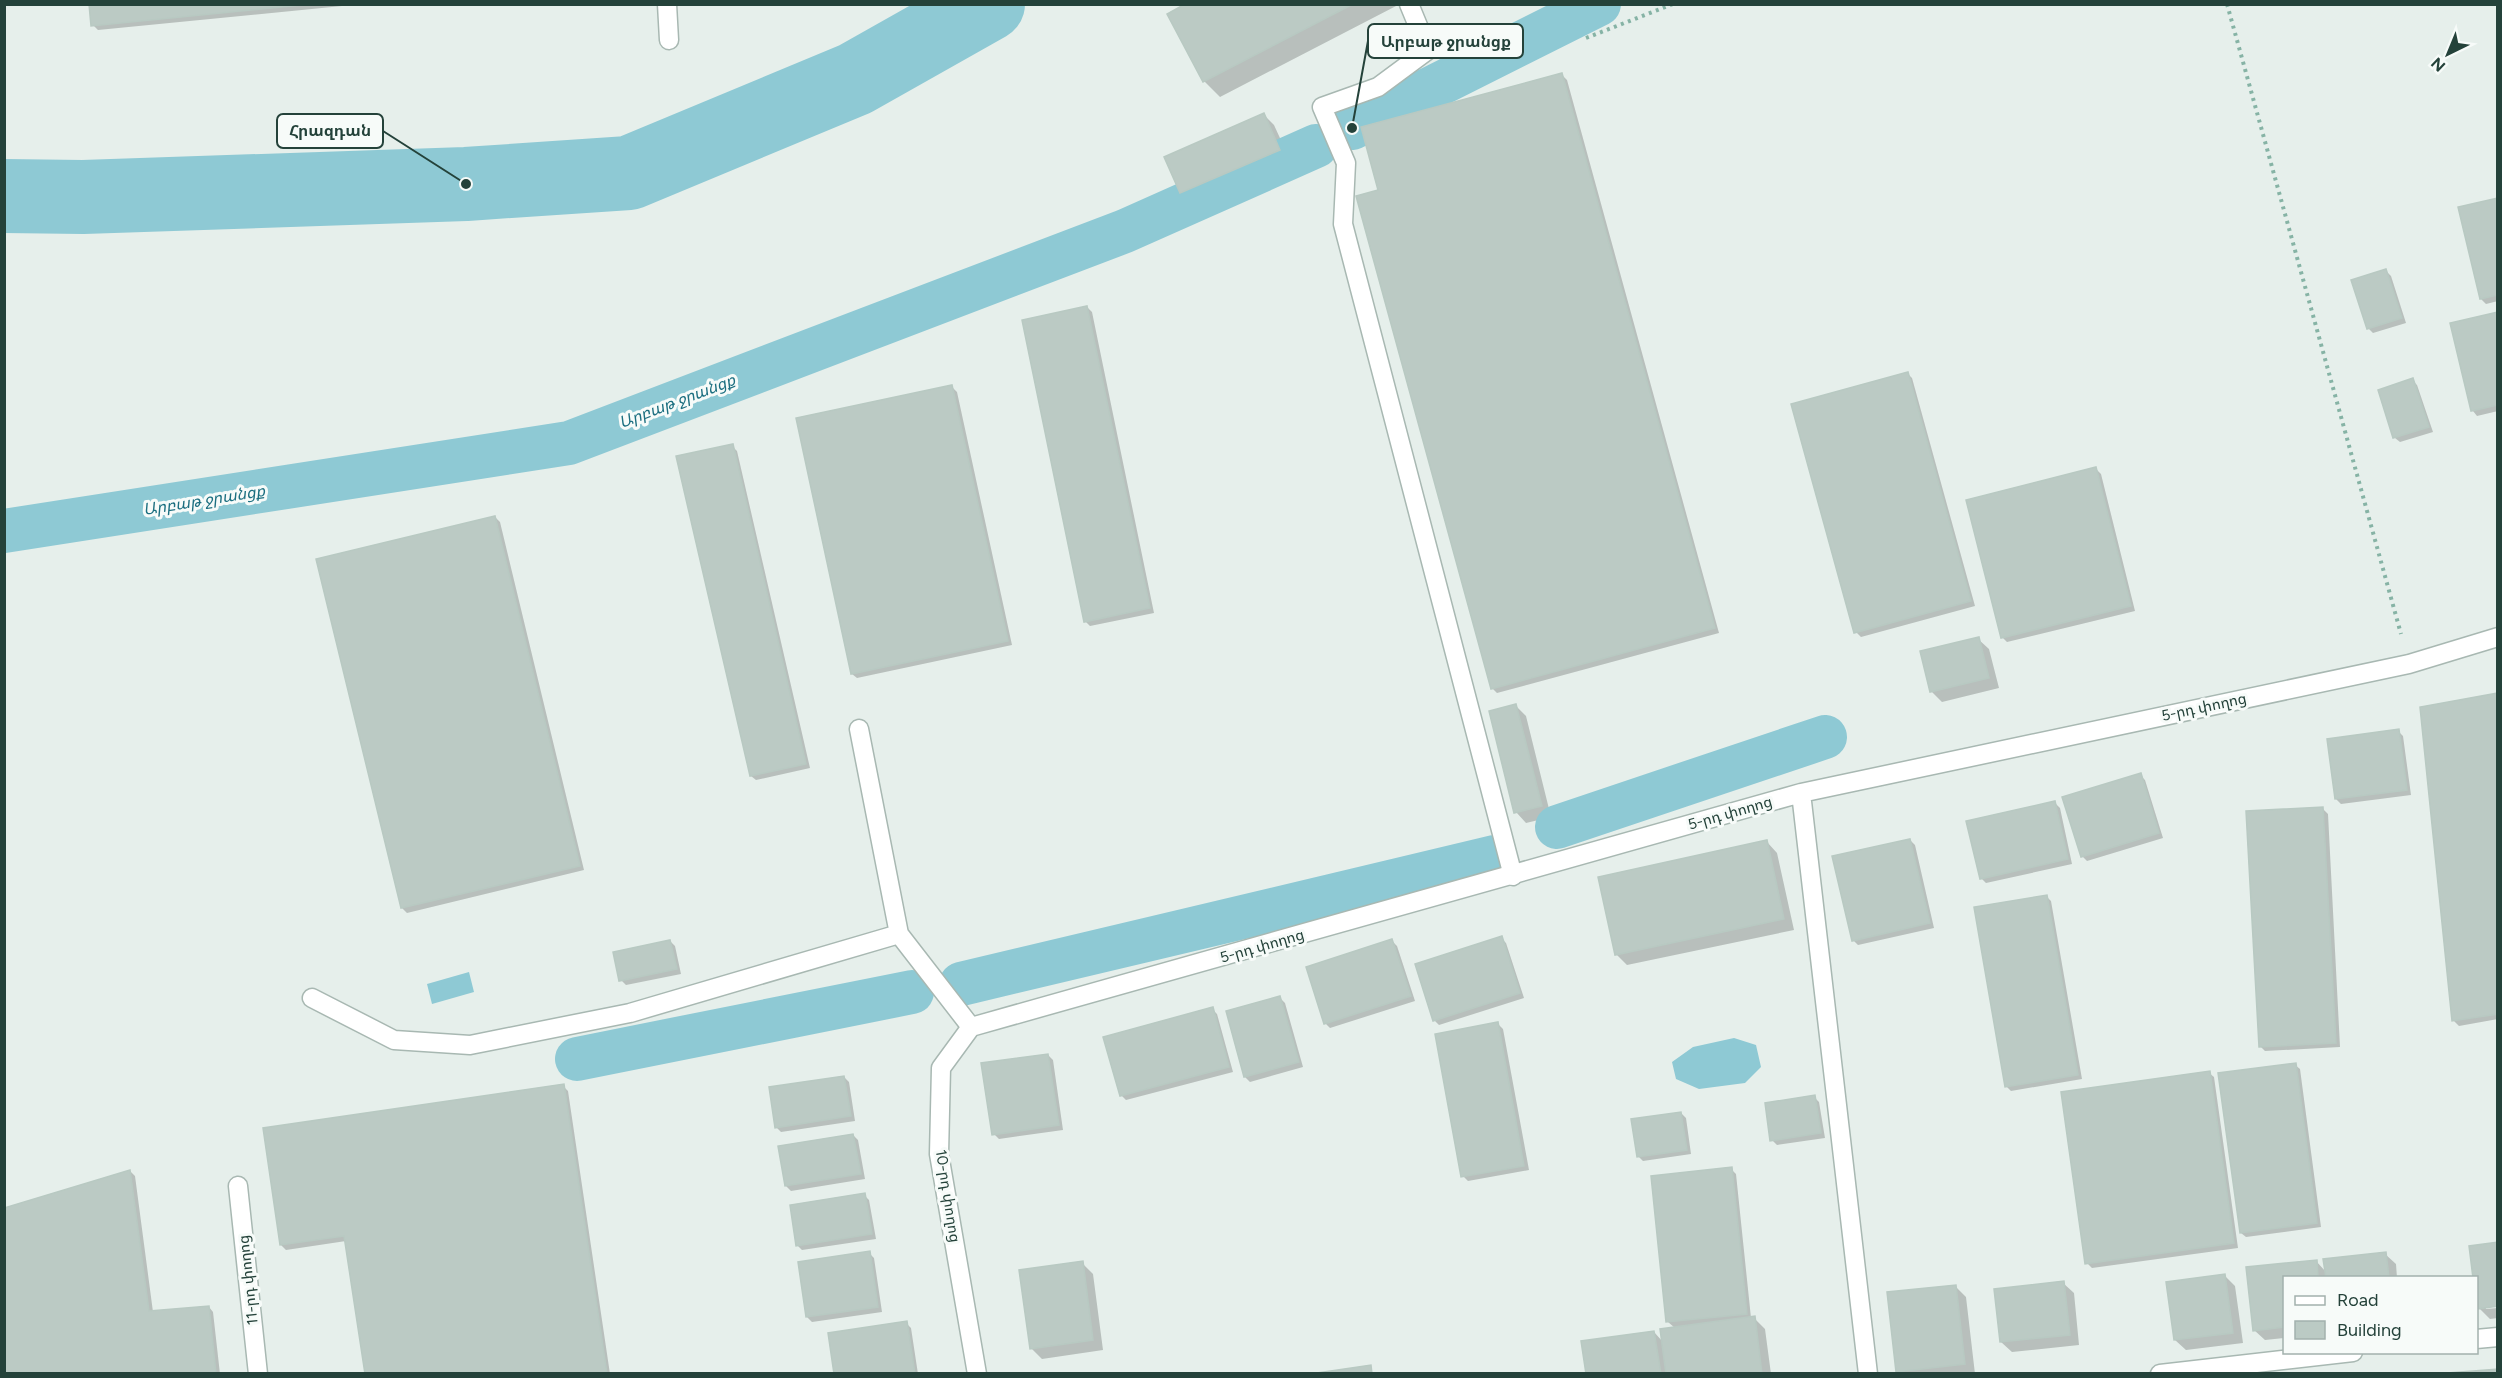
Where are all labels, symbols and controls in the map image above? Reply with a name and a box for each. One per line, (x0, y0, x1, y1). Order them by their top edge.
callout: Արբաթ ջրանցք (1368, 24, 1523, 58)
north arrow (2418, 24, 2478, 84)
text: Արբաթ ջրանցք (1381, 32, 1511, 51)
text: N (2427, 53, 2449, 76)
callout: Հրազդան (277, 114, 383, 148)
text: Հրազդան (289, 121, 371, 140)
water label: Արբաթ ջրանցք (616, 370, 739, 432)
water label: Արբաթ ջրանցք (142, 481, 268, 519)
street label: 5-րդ փողոց (2160, 689, 2248, 725)
street label: 5-րդ փողոց (1686, 792, 1774, 834)
street label: 5-րդ փողոց (1218, 925, 1306, 967)
street label: 10-րդ փողոց (932, 1148, 964, 1244)
street label: 11-րդ փողոց (234, 1234, 262, 1326)
legend (2283, 1276, 2478, 1354)
text: Road (2337, 1289, 2378, 1311)
text: Building (2337, 1319, 2402, 1341)

